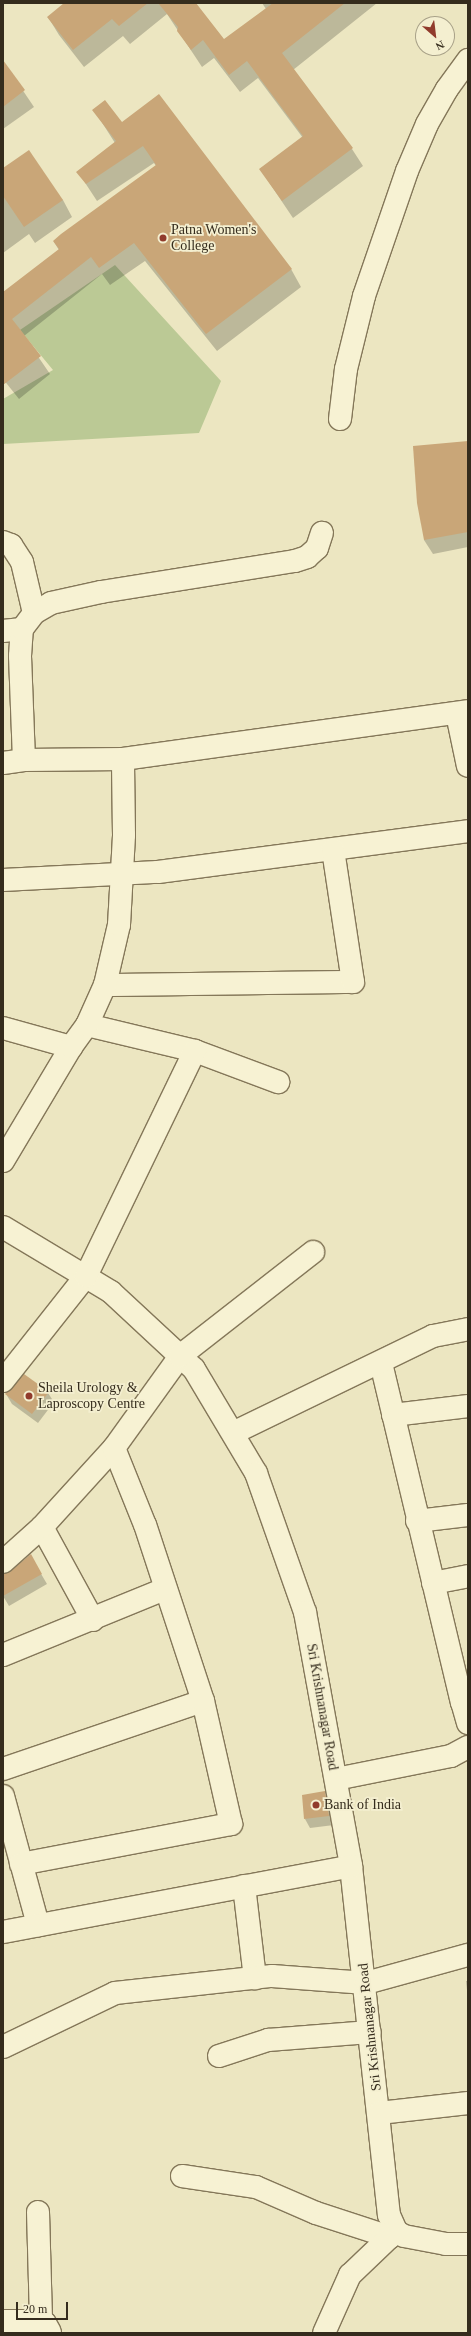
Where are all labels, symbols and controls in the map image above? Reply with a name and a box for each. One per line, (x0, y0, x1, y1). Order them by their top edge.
north arrow (415, 16, 455, 56)
text: N (434, 39, 446, 53)
place label: Patna Women's College (171, 222, 257, 254)
marker: Patna Women's College (158, 233, 168, 243)
place label: Sheila Urology & Laproscopy Centre (38, 1380, 145, 1412)
marker: Sheila Urology & Laproscopy Centre (23, 1390, 35, 1402)
street label: Sri Krishnanagar Road (303, 1642, 341, 1772)
place label: Bank of India (324, 1797, 401, 1813)
marker: Bank of India (311, 1800, 321, 1810)
street label: Sri Krishnanagar Road (355, 1962, 385, 2092)
scale bar (18, 2294, 70, 2320)
text: 20 m (23, 2302, 47, 2316)

